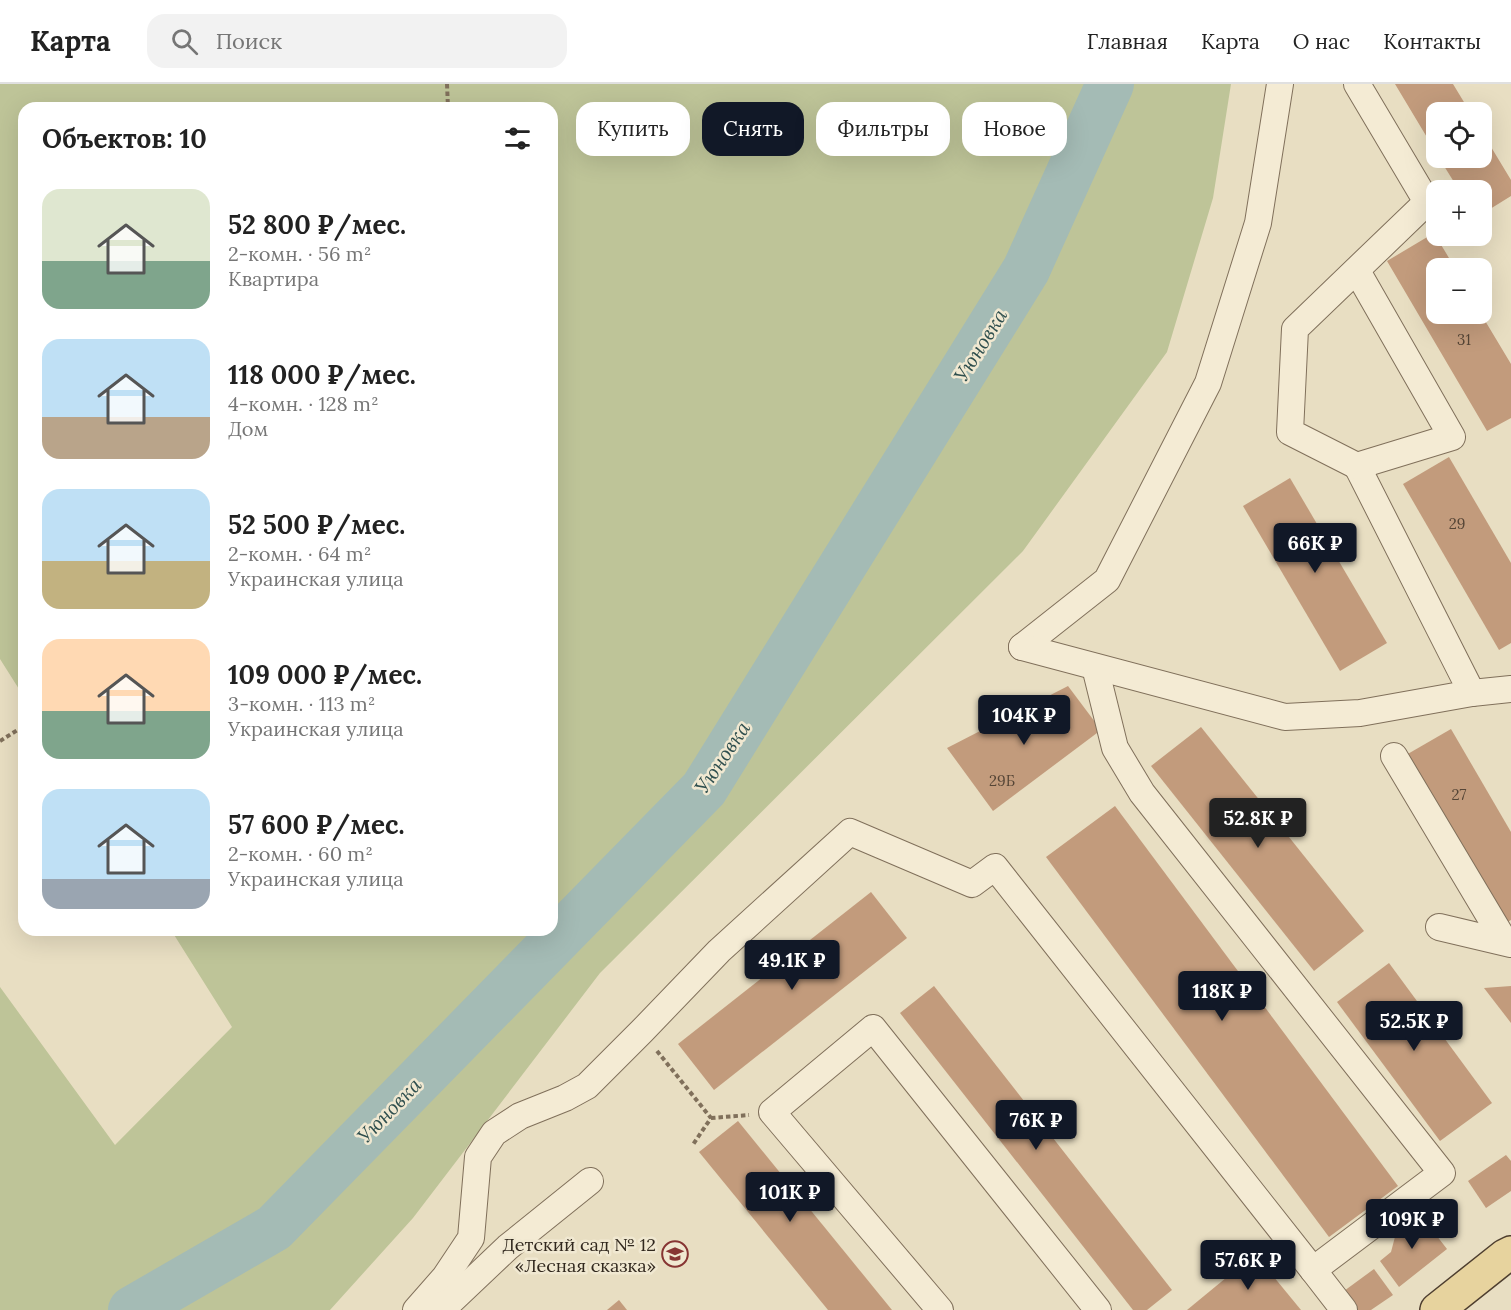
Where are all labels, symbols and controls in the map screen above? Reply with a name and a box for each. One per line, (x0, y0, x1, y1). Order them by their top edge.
search box (147, 14, 567, 68)
text: Карта (30, 23, 111, 59)
icon: search (168, 25, 201, 58)
text: Поиск (216, 27, 282, 55)
text: Главная (1087, 28, 1168, 55)
text: Карта (1201, 28, 1260, 55)
text: О нас (1293, 28, 1350, 55)
text: Контакты (1383, 28, 1481, 55)
chip: Купить (576, 102, 690, 156)
chip: Снять (702, 102, 804, 156)
chip: Фильтры (816, 102, 950, 156)
chip: Новое (962, 102, 1067, 156)
map controls (1426, 102, 1492, 324)
button: locate (1426, 102, 1492, 168)
text: Объектов: 10 (42, 122, 207, 155)
icon: filters (501, 122, 534, 155)
button: + (1426, 180, 1492, 246)
text: 52 800 ₽/мес. (228, 208, 406, 241)
icon: home (90, 213, 162, 285)
text: 2-комн. · 56 m² (228, 241, 371, 266)
button: − (1426, 258, 1492, 324)
text: Квартира (228, 266, 319, 291)
water label: Уюновка (948, 304, 1012, 386)
house number: 31 (1457, 330, 1471, 349)
text: 118 000 ₽/мес. (228, 358, 416, 391)
icon: home (90, 363, 162, 435)
text: 4-комн. · 128 m² (228, 391, 379, 416)
text: Дом (228, 416, 268, 441)
text: 52 500 ₽/мес. (228, 508, 405, 541)
icon: home (90, 513, 162, 585)
house number: 29 (1449, 514, 1465, 533)
pin: 66K ₽ (1273, 523, 1357, 574)
text: 66K ₽ (1288, 530, 1342, 555)
text: 2-комн. · 64 m² (228, 541, 371, 566)
text: Украинская улица (228, 566, 404, 591)
text: 109 000 ₽/мес. (228, 658, 422, 691)
icon: home (90, 663, 162, 735)
text: 3-комн. · 113 m² (228, 691, 375, 716)
pin: 104K ₽ (975, 695, 1073, 746)
text: 104K ₽ (992, 702, 1056, 727)
text: Украинская улица (228, 716, 404, 741)
water label: Уюновка (689, 716, 755, 798)
house number: 29Б (989, 771, 1015, 790)
house number: 27 (1452, 785, 1467, 804)
pin: 52.8K ₽ (1203, 798, 1313, 849)
text: 52.8K ₽ (1223, 805, 1293, 830)
text: 57 600 ₽/мес. (228, 808, 405, 841)
icon: home (90, 813, 162, 885)
text: 2-комн. · 60 m² (228, 841, 373, 866)
text: Украинская улица (228, 866, 404, 891)
pin: 49.1K ₽ (737, 940, 847, 991)
text: 49.1K ₽ (759, 947, 825, 972)
pin: 118K ₽ (1173, 971, 1271, 1022)
text: 118K ₽ (1192, 978, 1252, 1003)
pin: 52.5K ₽ (1359, 1001, 1469, 1052)
text: 52.5K ₽ (1380, 1008, 1448, 1033)
water label: Уюновка (352, 1072, 426, 1148)
pin: 76K ₽ (994, 1100, 1078, 1151)
text: 76K ₽ (1010, 1107, 1062, 1132)
pin: 101K ₽ (741, 1172, 839, 1223)
text: 101K ₽ (760, 1179, 820, 1204)
pin: 109K ₽ (1363, 1199, 1461, 1250)
text: 109K ₽ (1380, 1206, 1444, 1231)
place label: Детский сад № 12 «Лесная сказка» (502, 1233, 656, 1277)
school or university icon: Детский сад № 12 «Лесная сказка» (660, 1239, 690, 1269)
pin: 57.6K ₽ (1193, 1240, 1303, 1291)
text: 57.6K ₽ (1215, 1247, 1281, 1272)

